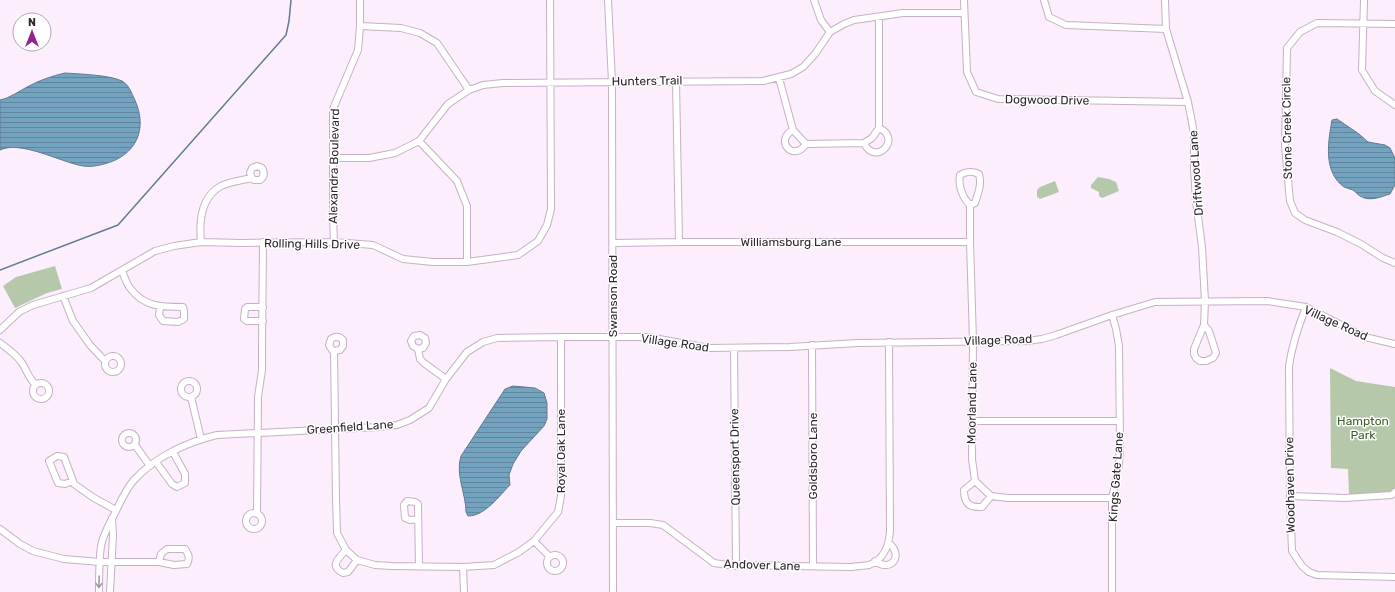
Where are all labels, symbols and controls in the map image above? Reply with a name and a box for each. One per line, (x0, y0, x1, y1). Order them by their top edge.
north arrow (12, 12, 52, 52)
text: N (28, 16, 36, 29)
street label: Hunters Trail (612, 73, 682, 89)
street label: Stone Creek Circle (1279, 76, 1295, 179)
street label: Dogwood Drive (1005, 92, 1090, 108)
street label: Alexandra Boulevard (326, 108, 342, 224)
street label: Driftwood Lane (1186, 129, 1206, 216)
street label: Williamsburg Lane (741, 235, 842, 249)
street label: Rolling Hills Drive (264, 236, 360, 252)
street label: Swanson Road (606, 255, 620, 337)
street label: Village Road (1302, 303, 1370, 343)
street label: Village Road (640, 331, 710, 355)
street label: Village Road (964, 332, 1032, 348)
street label: Moorland Lane (964, 362, 980, 444)
street label: Queensport Drive (727, 408, 743, 506)
street label: Royal Oak Lane (554, 409, 568, 493)
street label: Goldsboro Lane (806, 412, 820, 499)
park label: Hampton Park (1337, 414, 1389, 442)
street label: Greenfield Lane (306, 417, 394, 437)
street label: Kings Gate Lane (1106, 431, 1126, 522)
street label: Woodhaven Drive (1282, 436, 1298, 533)
street label: Andover Lane (723, 557, 801, 573)
one-way arrow (95, 575, 103, 588)

